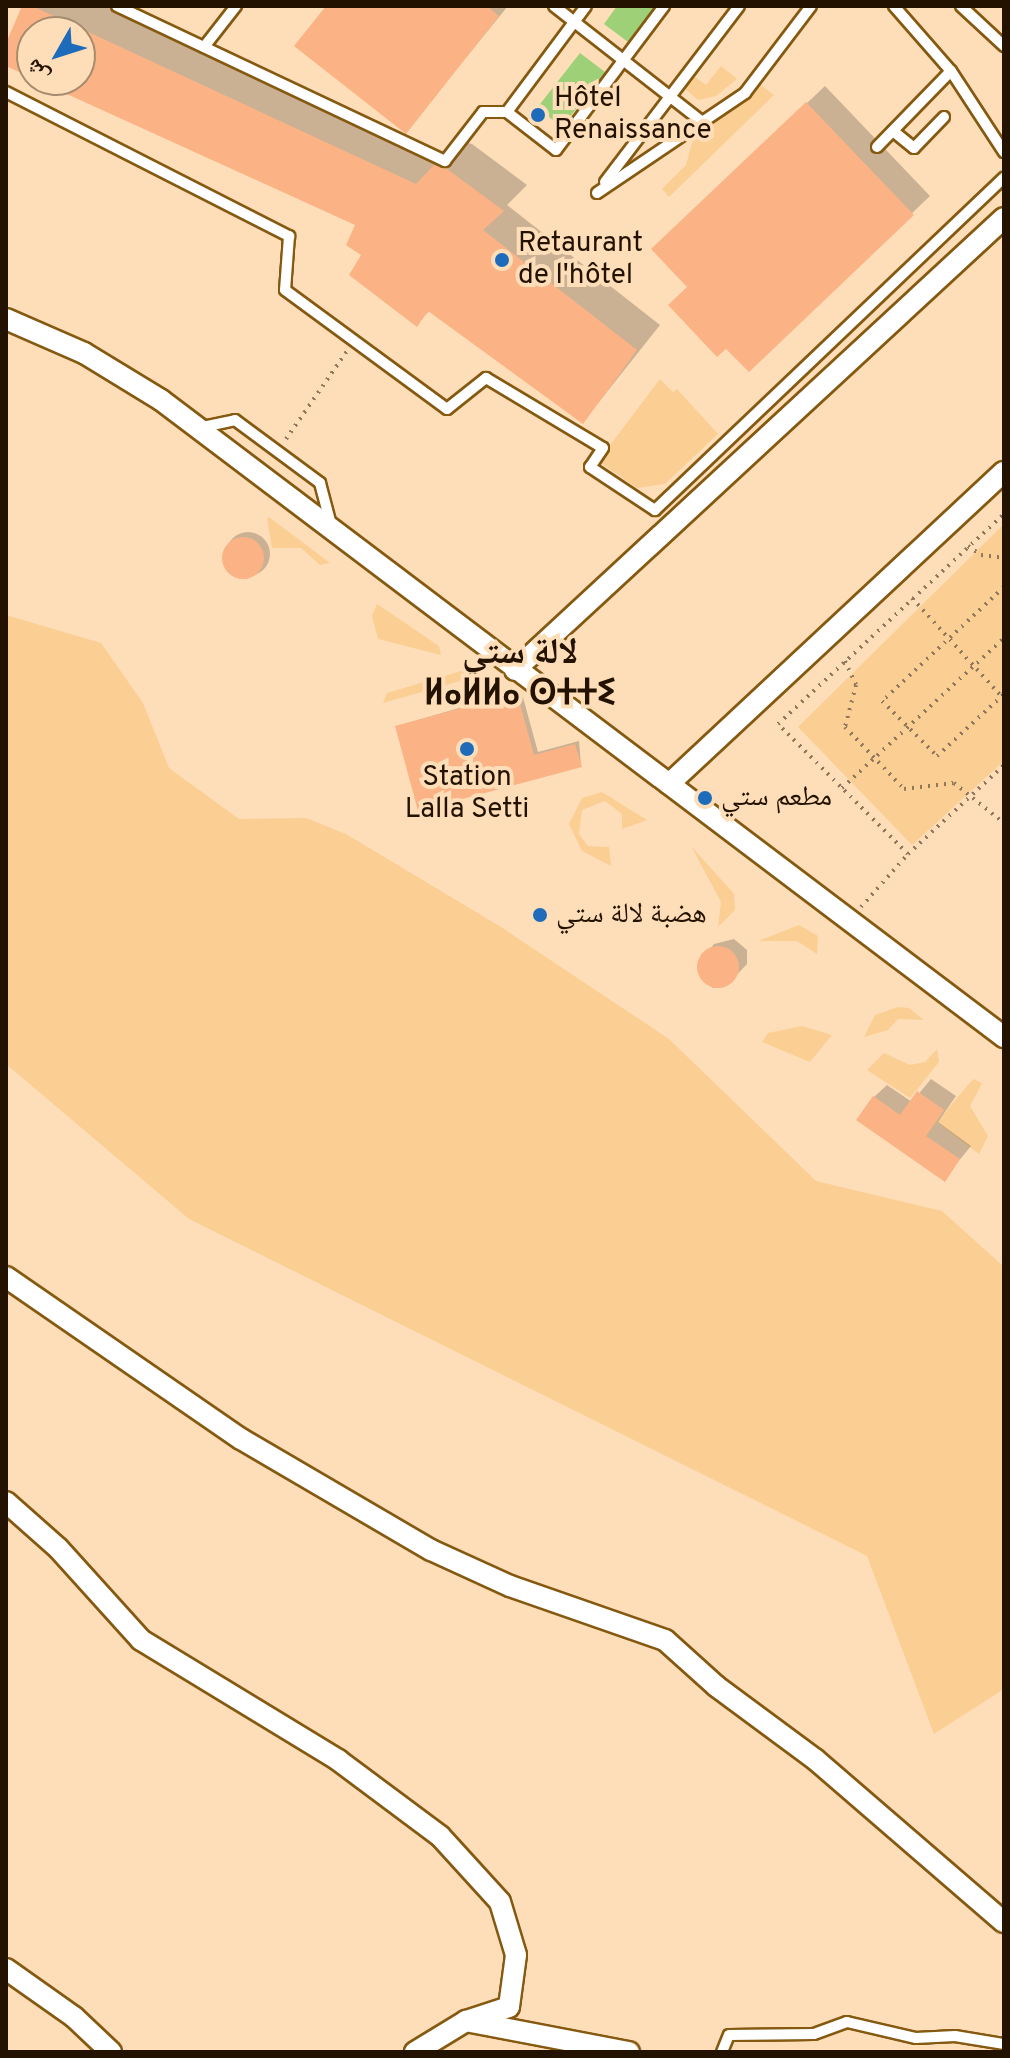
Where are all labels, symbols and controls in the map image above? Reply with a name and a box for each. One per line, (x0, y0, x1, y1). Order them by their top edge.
north arrow (16, 16, 96, 96)
text: ش (21, 53, 56, 88)
place label: Hôtel Renaissance (554, 82, 712, 148)
marker: Hôtel Renaissance (529, 106, 547, 124)
place label: Retaurant de l'hôtel (518, 227, 643, 293)
marker: Retaurant de l'hôtel (493, 251, 511, 269)
district label: لالة ستي ⵍⴰⵍⵍⴰ ⵙⵜⵜⵉ (424, 632, 616, 717)
marker: Station Lalla Setti (458, 740, 476, 758)
place label: Station Lalla Setti (405, 761, 529, 827)
place label: مطعم ستي (721, 781, 832, 815)
marker: مطعم ستي (696, 789, 714, 807)
place label: هضبة لالة ستي (556, 898, 707, 932)
marker: هضبة لالة ستي (531, 906, 549, 924)

